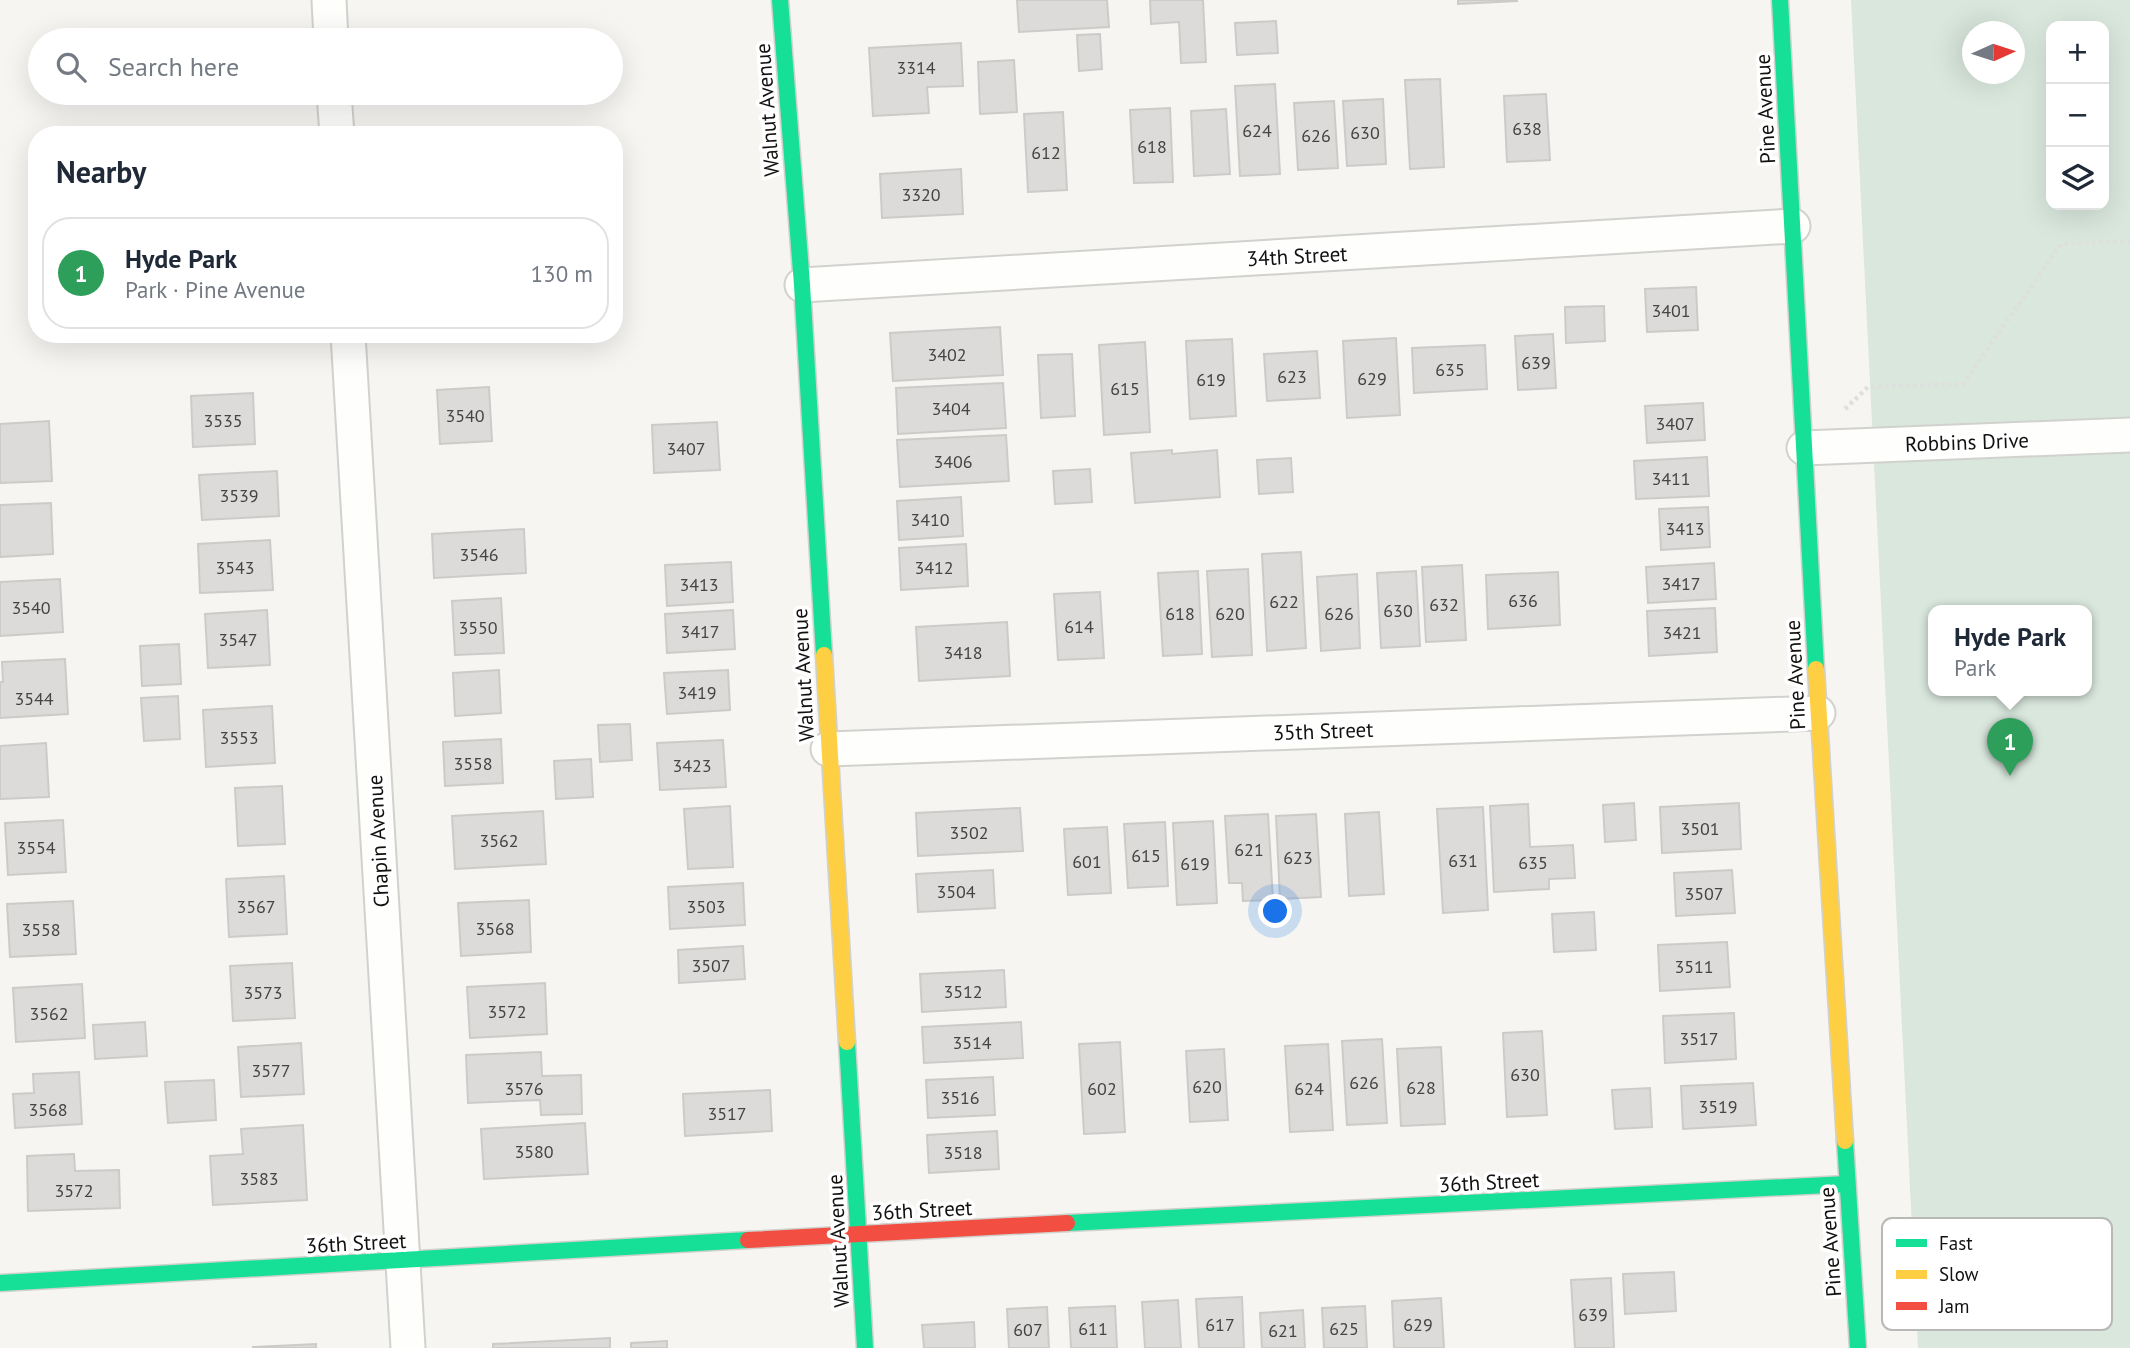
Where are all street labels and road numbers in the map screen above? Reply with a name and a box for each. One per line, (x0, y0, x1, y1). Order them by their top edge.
street label: Walnut Avenue (749, 42, 785, 178)
street label: Pine Avenue (1749, 53, 1781, 165)
street label: 34th Street (1246, 240, 1348, 272)
street label: Robbins Drive (1905, 426, 2029, 458)
street label: Walnut Avenue (786, 608, 820, 742)
street label: Pine Avenue (1779, 619, 1811, 731)
street label: 35th Street (1272, 716, 1374, 746)
street label: Chapin Avenue (361, 774, 395, 908)
street label: 36th Street (1438, 1166, 1540, 1198)
street label: Walnut Avenue (821, 1174, 855, 1308)
street label: Pine Avenue (1813, 1186, 1847, 1298)
street label: 36th Street (871, 1194, 973, 1226)
street label: 36th Street (305, 1227, 407, 1259)

